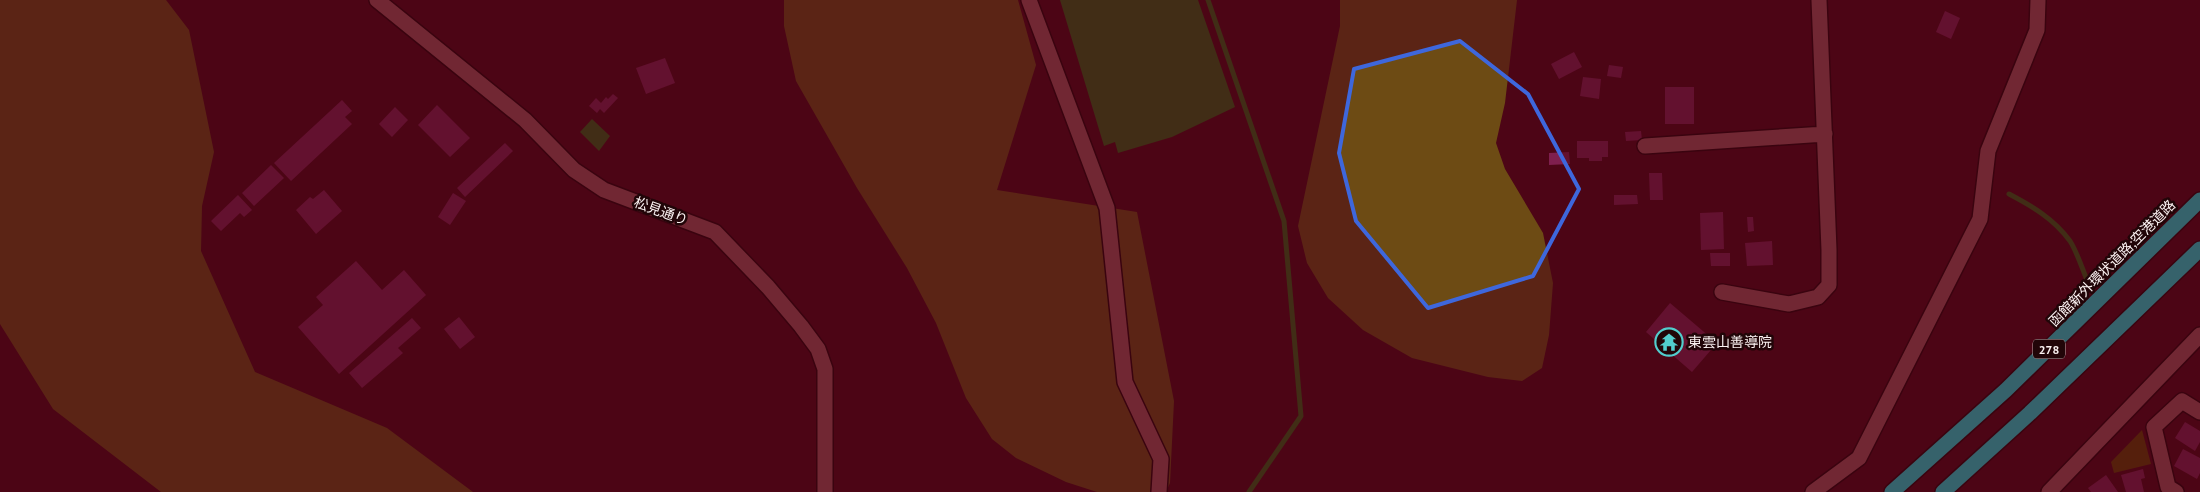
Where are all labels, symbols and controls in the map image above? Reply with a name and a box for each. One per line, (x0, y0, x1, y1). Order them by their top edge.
street label: 松見通り (632, 193, 690, 229)
street label: 函館新外環状道路;空港道路 (2045, 196, 2179, 330)
temple icon: 東雲山善導院 (1654, 327, 1684, 357)
place label: 東雲山善導院 (1688, 333, 1772, 351)
road number: 278 (2033, 339, 2065, 358)

